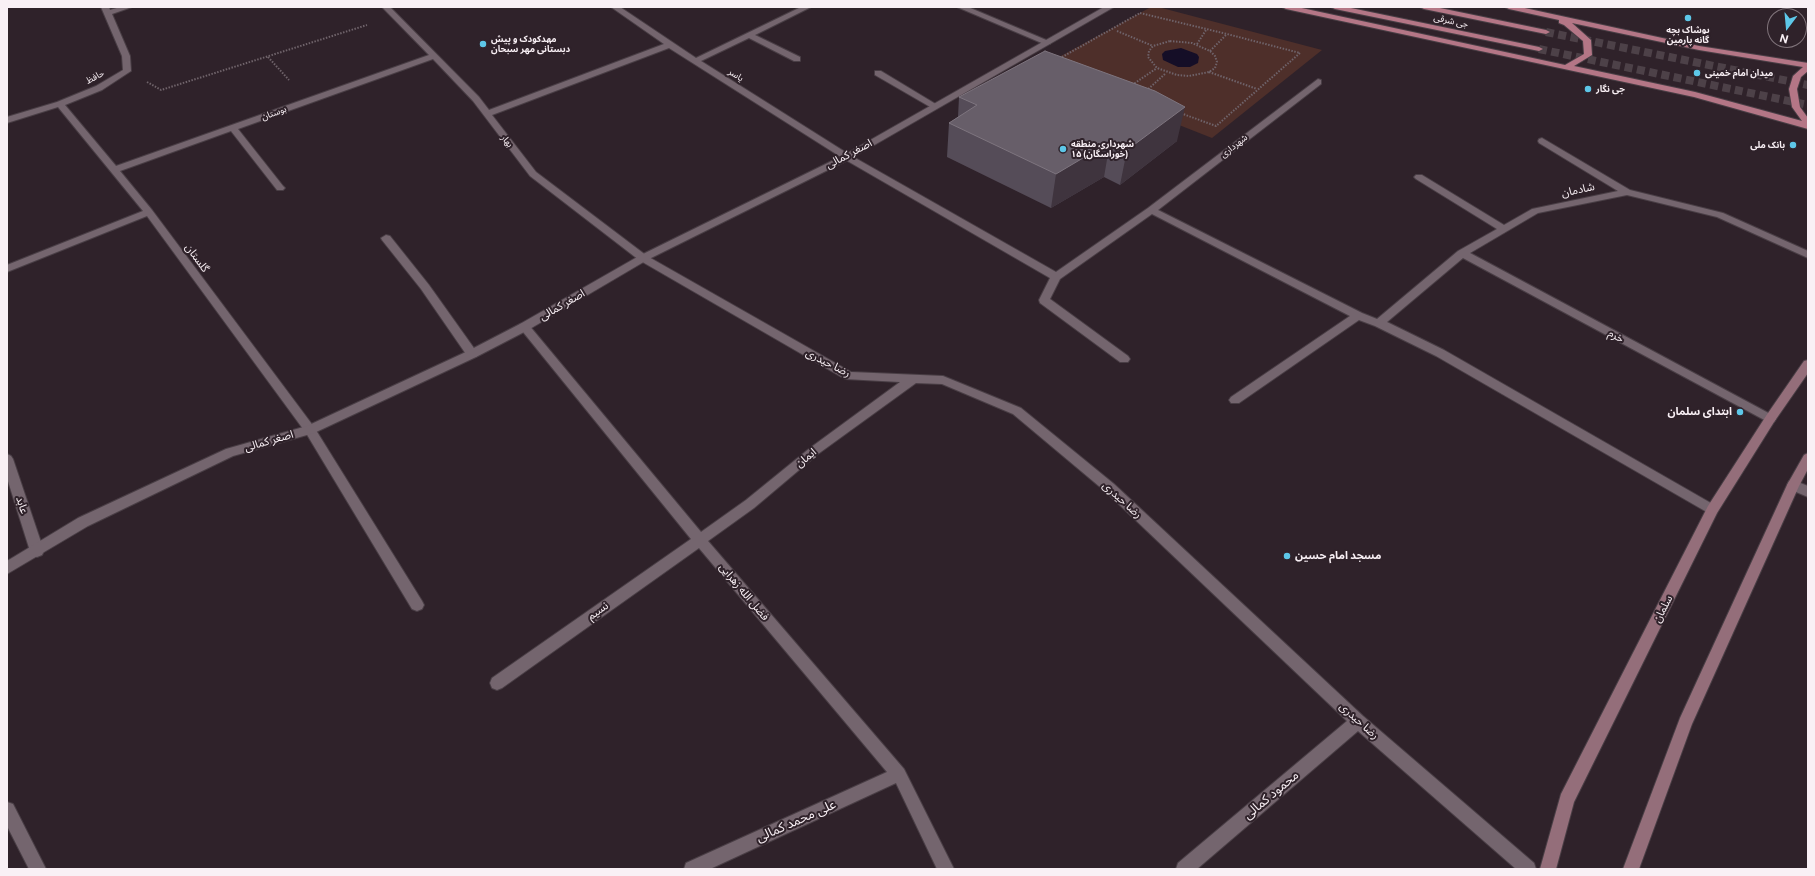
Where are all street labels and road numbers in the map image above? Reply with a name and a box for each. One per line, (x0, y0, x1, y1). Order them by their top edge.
street label: جی شرقی (1433, 12, 1469, 30)
street label: یاسر (726, 66, 746, 84)
street label: حافظ (84, 68, 106, 86)
street label: بوستان (260, 104, 288, 122)
street label: شهرداری (1218, 132, 1250, 160)
street label: بهار (499, 133, 515, 149)
street label: اصغر کمالی (824, 136, 874, 172)
street label: شادمان (1560, 180, 1596, 200)
street label: گلستان (182, 241, 212, 275)
street label: اصغر کمالی (537, 287, 587, 323)
street label: خرم (1606, 326, 1626, 346)
street label: رضا حیدری (803, 346, 853, 380)
street label: اصغر کمالی (243, 428, 295, 454)
street label: ایمان (793, 446, 819, 470)
street label: رضا حیدری (1100, 479, 1144, 521)
street label: عابد (13, 495, 31, 515)
street label: فضل الله زهرایی (716, 561, 772, 623)
street label: سلمان (1651, 593, 1675, 625)
street label: نسیم (585, 599, 611, 623)
street label: رضا حیدری (1337, 700, 1381, 742)
street label: محمود کمالی (1240, 767, 1302, 823)
street label: علی محمد کمالی (754, 796, 838, 846)

